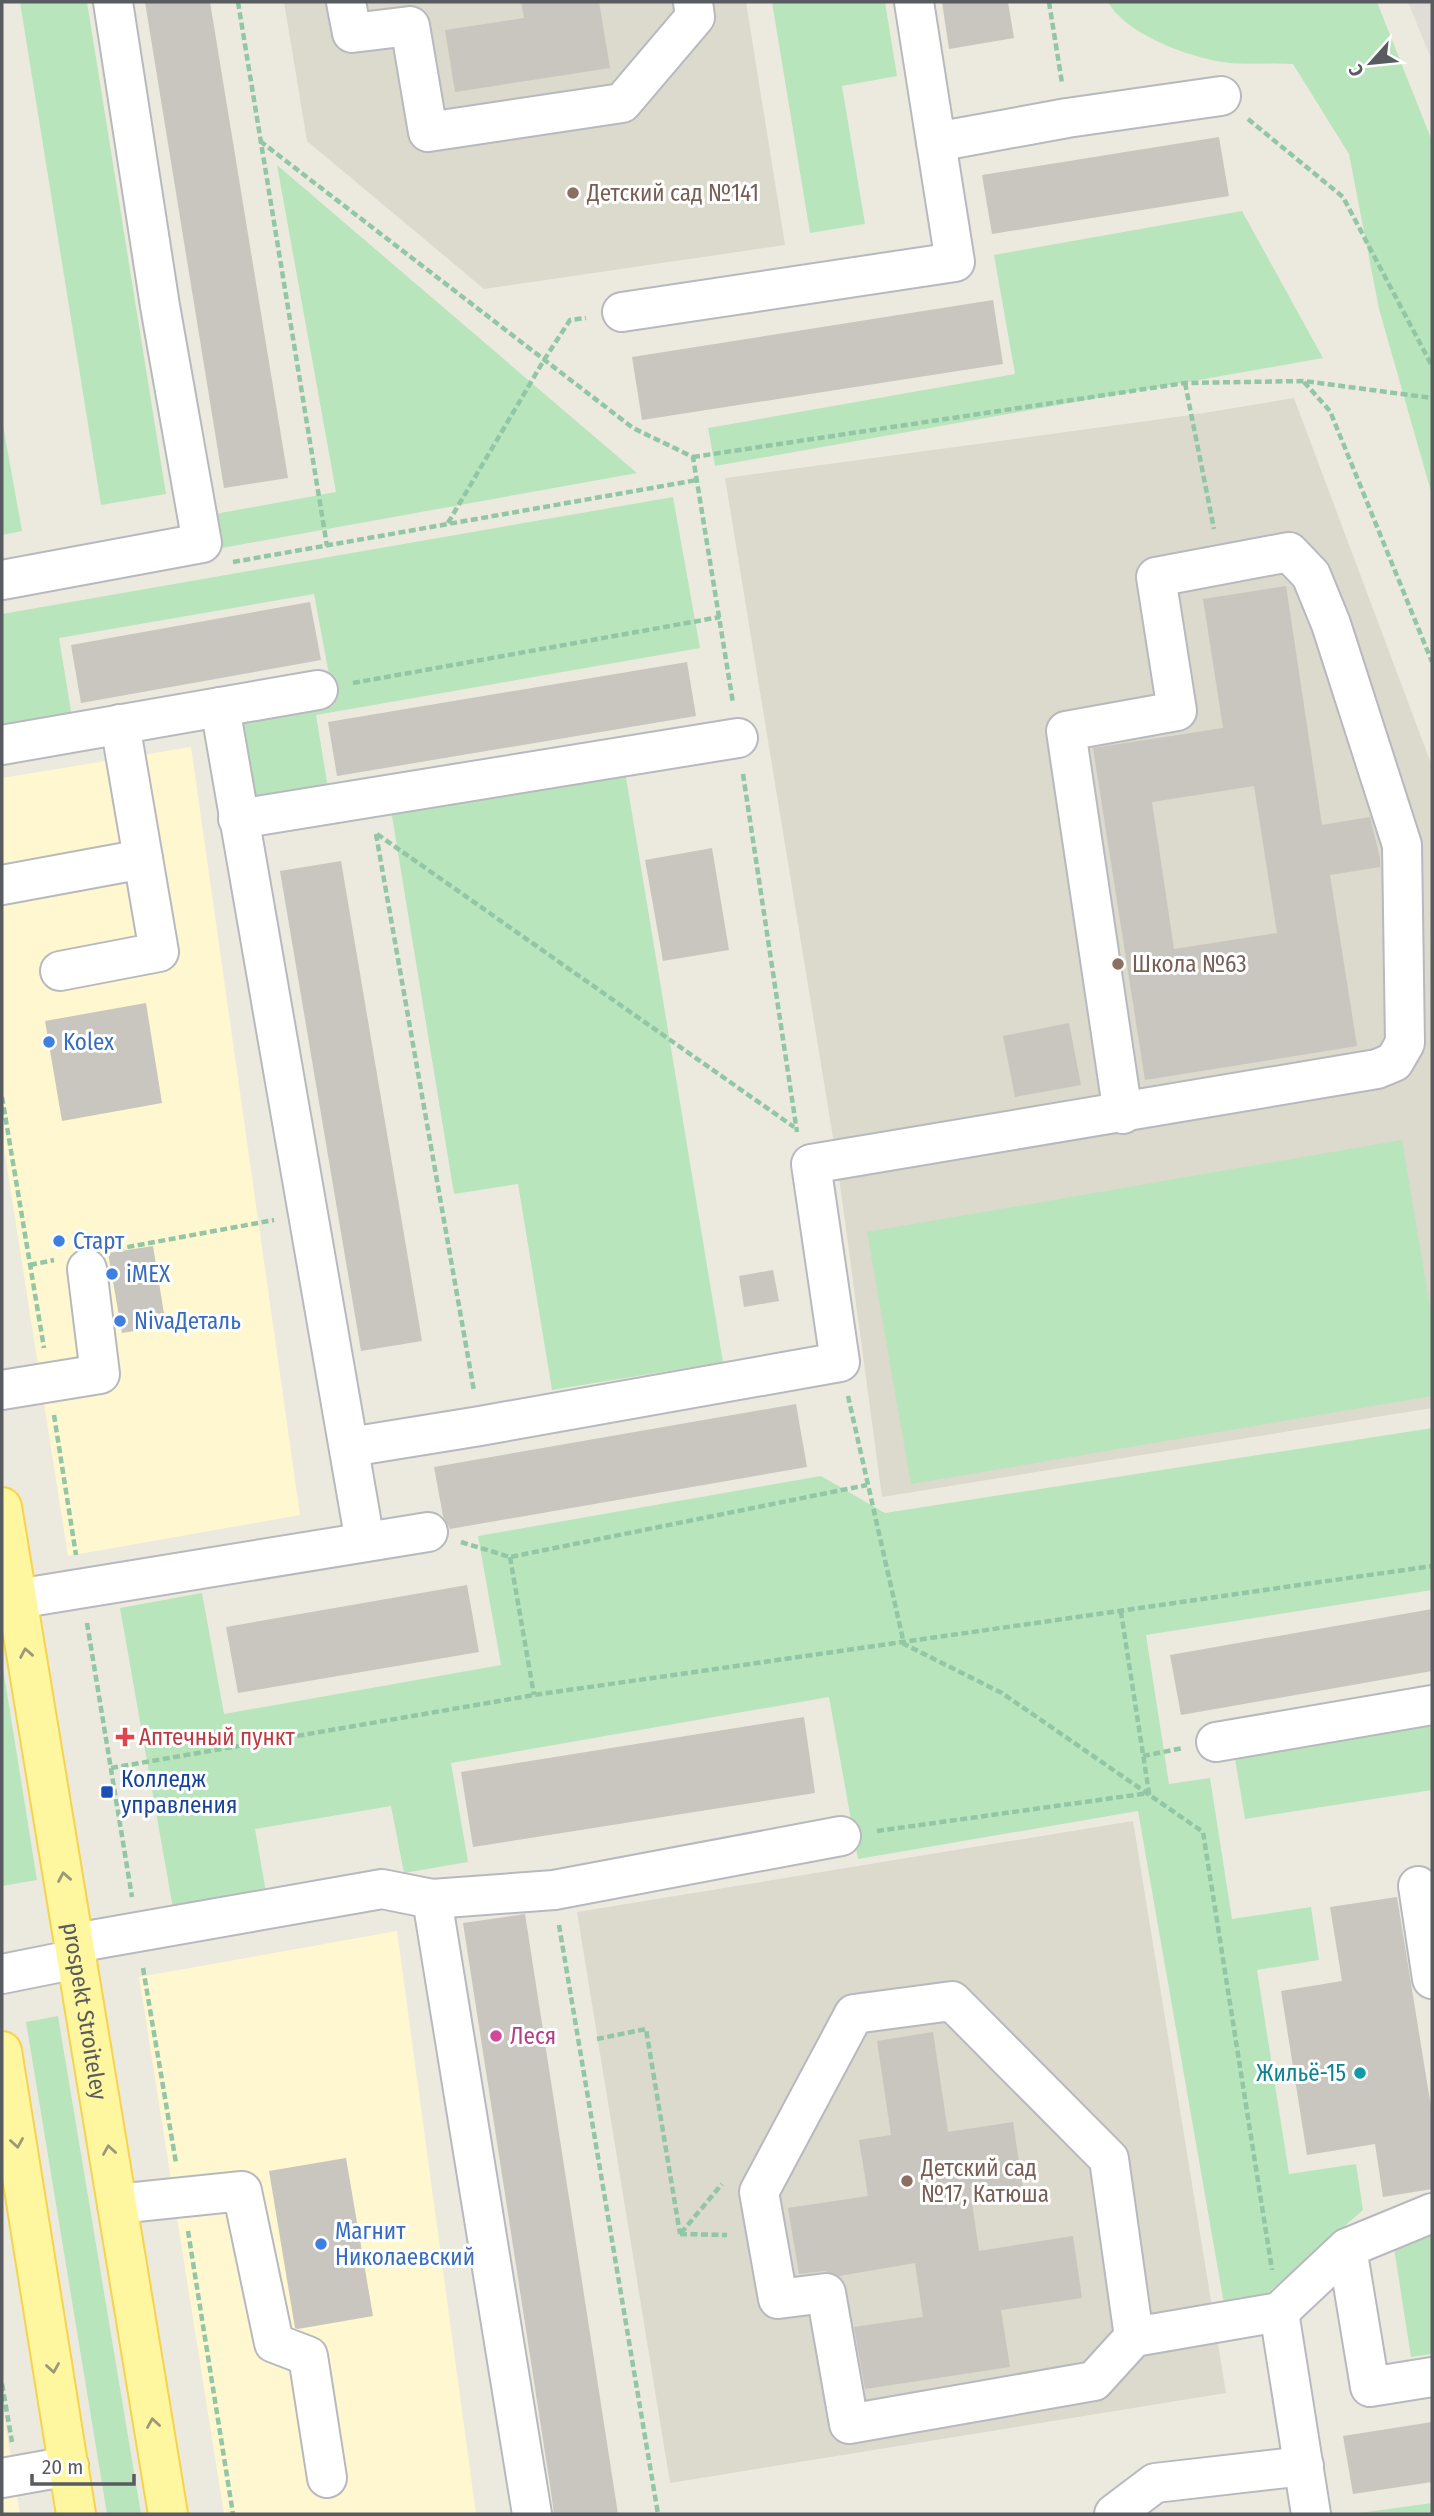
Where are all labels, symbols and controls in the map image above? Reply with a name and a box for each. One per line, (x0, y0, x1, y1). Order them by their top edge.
north arrow (1336, 28, 1406, 98)
text: С (1344, 61, 1369, 80)
place label: Детский сад №141 (586, 179, 759, 207)
marker: Детский сад №141 (565, 185, 581, 201)
place label: Школа №63 (1132, 950, 1247, 978)
marker: Школа №63 (1110, 956, 1126, 972)
place label: Kolex (63, 1028, 114, 1056)
marker: Kolex (41, 1034, 57, 1050)
place label: Старт (73, 1227, 125, 1255)
marker: Старт (51, 1233, 67, 1249)
place label: iMEX (126, 1260, 171, 1288)
marker: iMEX (104, 1266, 120, 1282)
place label: NivaДеталь (134, 1307, 241, 1335)
marker: NivaДеталь (112, 1313, 128, 1329)
one-way arrow (19, 1647, 34, 1659)
place label: Аптечный пункт (139, 1723, 296, 1751)
marker: Аптечный пункт (117, 1729, 133, 1745)
place label: Колледж управления (121, 1765, 237, 1819)
marker: Колледж управления (99, 1784, 115, 1800)
one-way arrow (57, 1871, 72, 1883)
street label: prospekt Stroiteley (57, 1921, 114, 2103)
place label: Леся (510, 2022, 556, 2050)
marker: Леся (488, 2028, 504, 2044)
place label: Жильё-15 (1256, 2059, 1346, 2087)
marker: Жильё-15 (1352, 2065, 1368, 2081)
one-way arrow (9, 2137, 24, 2149)
one-way arrow (102, 2144, 117, 2156)
place label: Детский сад №17, Катюша (920, 2154, 1049, 2208)
marker: Детский сад №17, Катюша (899, 2173, 915, 2189)
place label: Магнит Николаевский (335, 2217, 475, 2271)
marker: Магнит Николаевский (313, 2236, 329, 2252)
one-way arrow (45, 2362, 60, 2373)
one-way arrow (146, 2417, 161, 2429)
scale bar (32, 2442, 133, 2486)
text: 20 m (42, 2454, 83, 2480)

